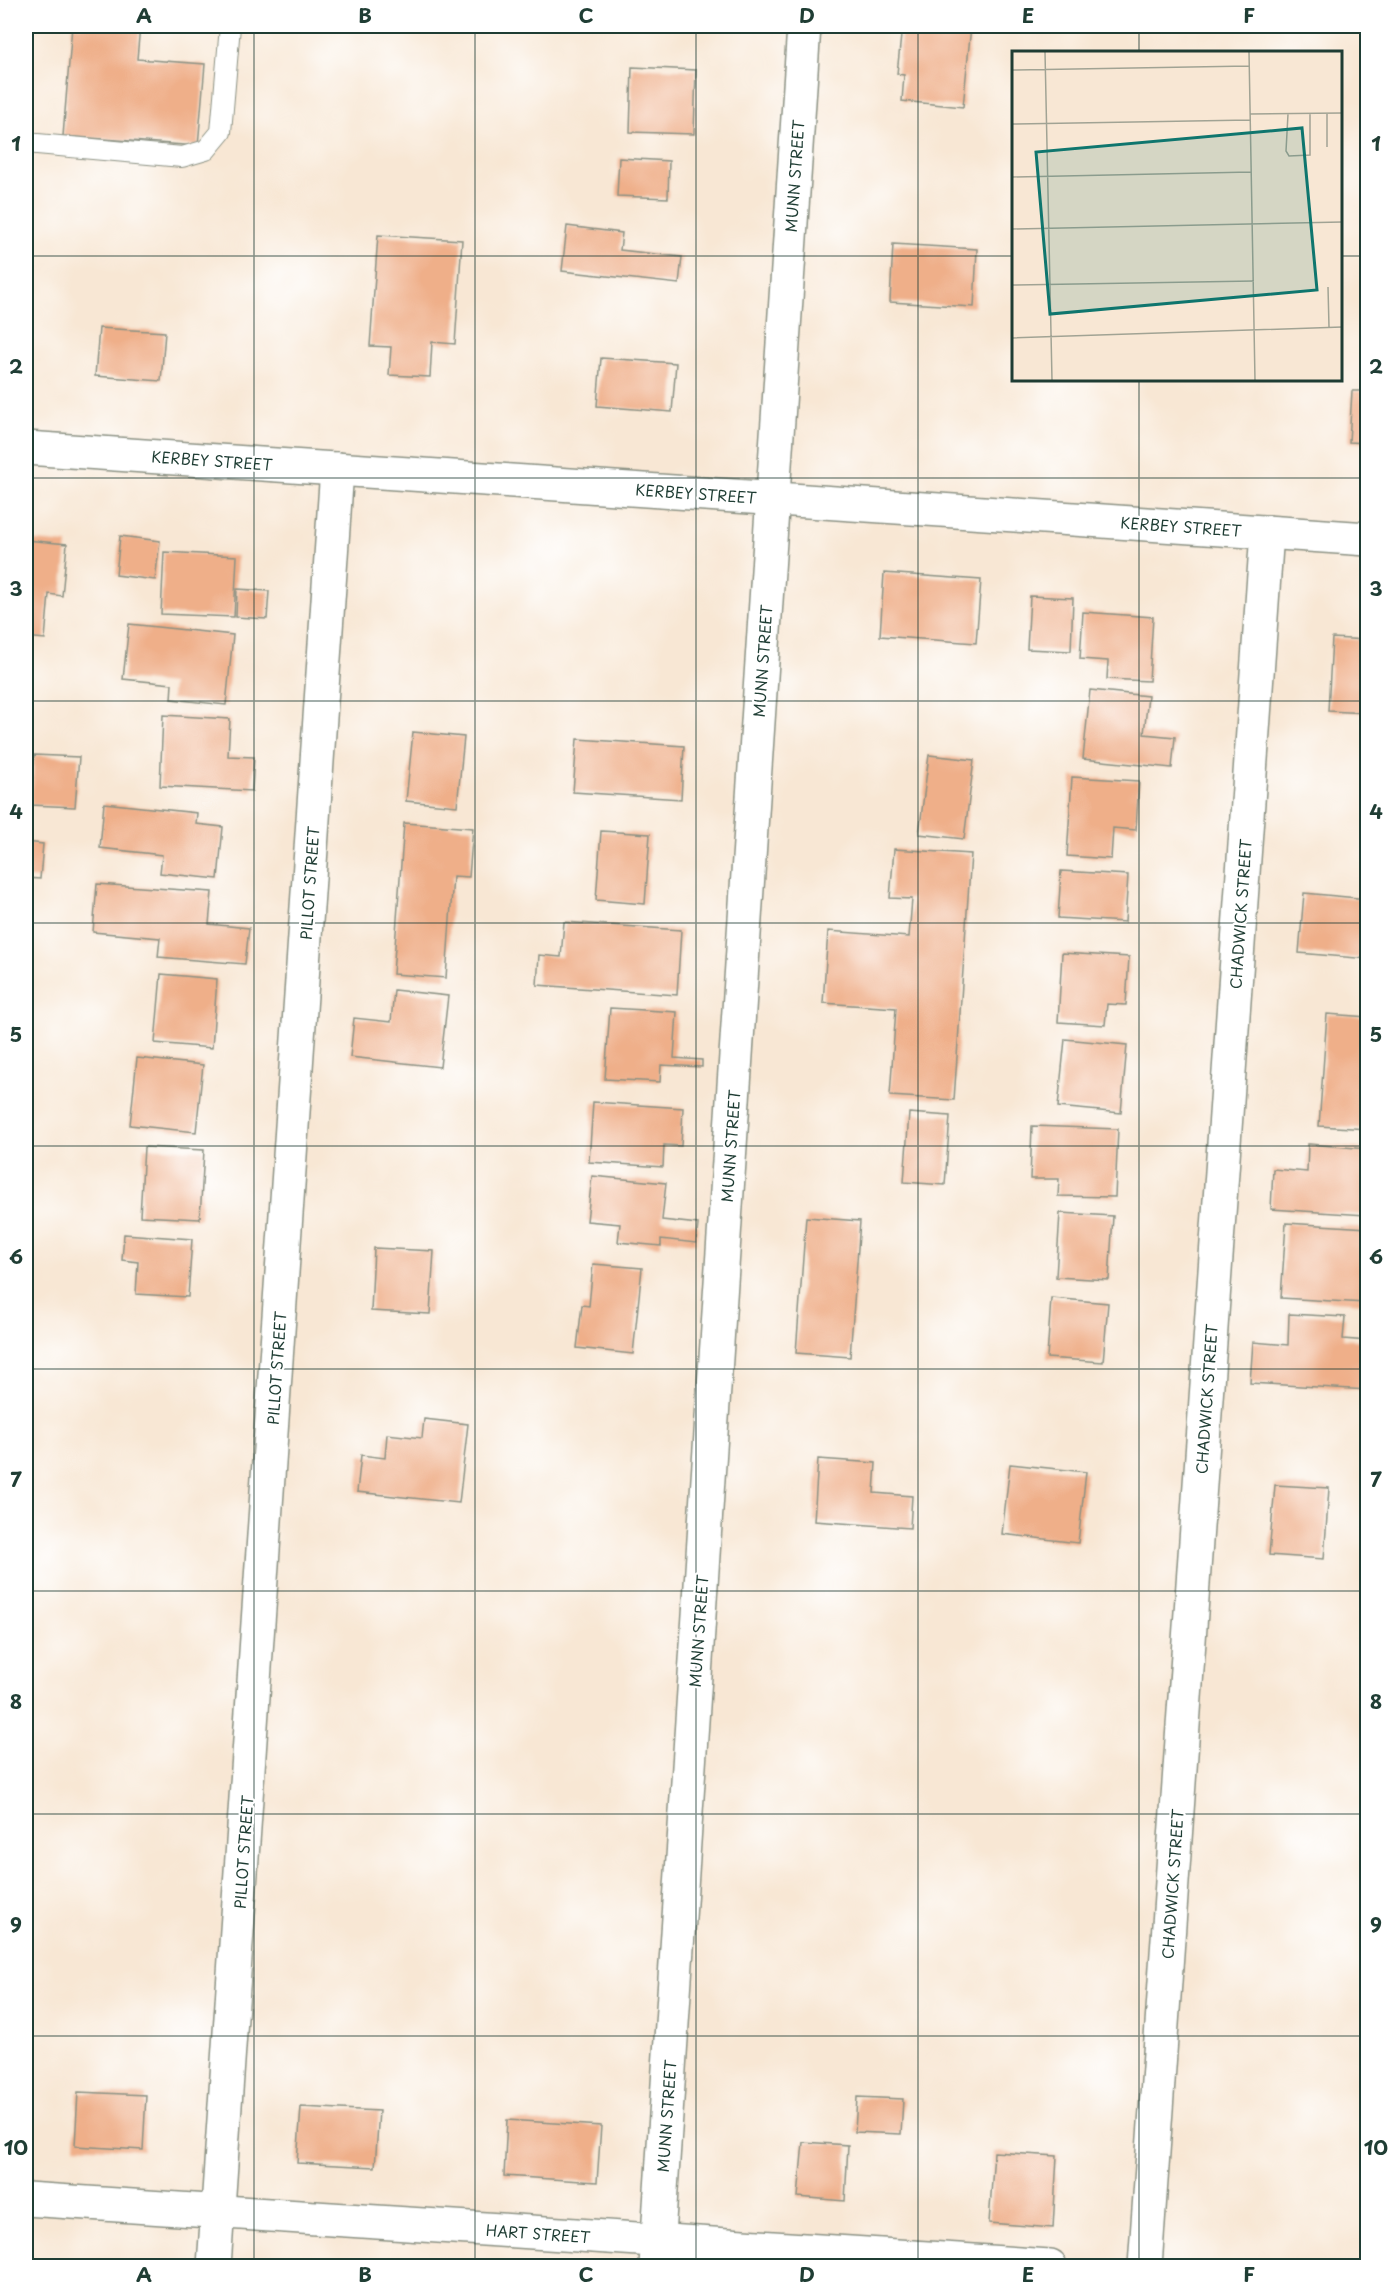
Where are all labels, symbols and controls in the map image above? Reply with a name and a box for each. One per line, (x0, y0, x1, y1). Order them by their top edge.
text: A (136, 0, 152, 30)
text: B (358, 0, 372, 30)
text: C (578, 0, 594, 30)
text: D (799, 0, 815, 30)
text: E (1022, 0, 1034, 30)
text: F (1243, 0, 1255, 30)
inset map (1012, 51, 1342, 381)
street label: MUNN STREET (779, 118, 809, 233)
text: 1 (11, 128, 21, 158)
text: 1 (1371, 128, 1381, 158)
text: 2 (9, 351, 23, 381)
text: 2 (1369, 351, 1383, 381)
street label: KERBEY STREET (151, 444, 274, 476)
street label: KERBEY STREET (635, 477, 758, 509)
street label: KERBEY STREET (1120, 510, 1243, 542)
text: 3 (9, 573, 23, 603)
text: 3 (1369, 573, 1383, 603)
street label: MUNN STREET (747, 603, 777, 718)
text: 4 (9, 796, 23, 826)
text: 4 (1369, 796, 1383, 826)
street label: PILLOT STREET (294, 825, 324, 941)
street label: CHADWICK STREET (1223, 837, 1257, 990)
text: 5 (10, 1019, 22, 1049)
text: 5 (1370, 1019, 1382, 1049)
street label: MUNN STREET (715, 1088, 745, 1203)
text: 6 (9, 1241, 23, 1271)
text: 6 (1369, 1241, 1383, 1271)
street label: PILLOT STREET (261, 1310, 291, 1426)
street label: CHADWICK STREET (1189, 1322, 1223, 1475)
text: 7 (10, 1464, 22, 1494)
text: 7 (1370, 1464, 1382, 1494)
street label: MUNN STREET (683, 1573, 713, 1688)
text: 8 (10, 1686, 22, 1716)
text: 8 (1370, 1686, 1382, 1716)
street label: PILLOT STREET (228, 1794, 258, 1910)
street label: CHADWICK STREET (1155, 1807, 1189, 1960)
text: 9 (10, 1909, 22, 1939)
text: 9 (1370, 1909, 1382, 1939)
street label: MUNN STREET (651, 2058, 681, 2173)
text: 10 (4, 2132, 28, 2162)
text: 10 (1364, 2132, 1388, 2162)
street label: HART STREET (485, 2218, 592, 2248)
text: A (136, 2259, 152, 2289)
text: B (358, 2259, 372, 2289)
text: C (578, 2259, 594, 2289)
text: D (799, 2259, 815, 2289)
text: E (1022, 2259, 1034, 2289)
text: F (1243, 2259, 1255, 2289)

